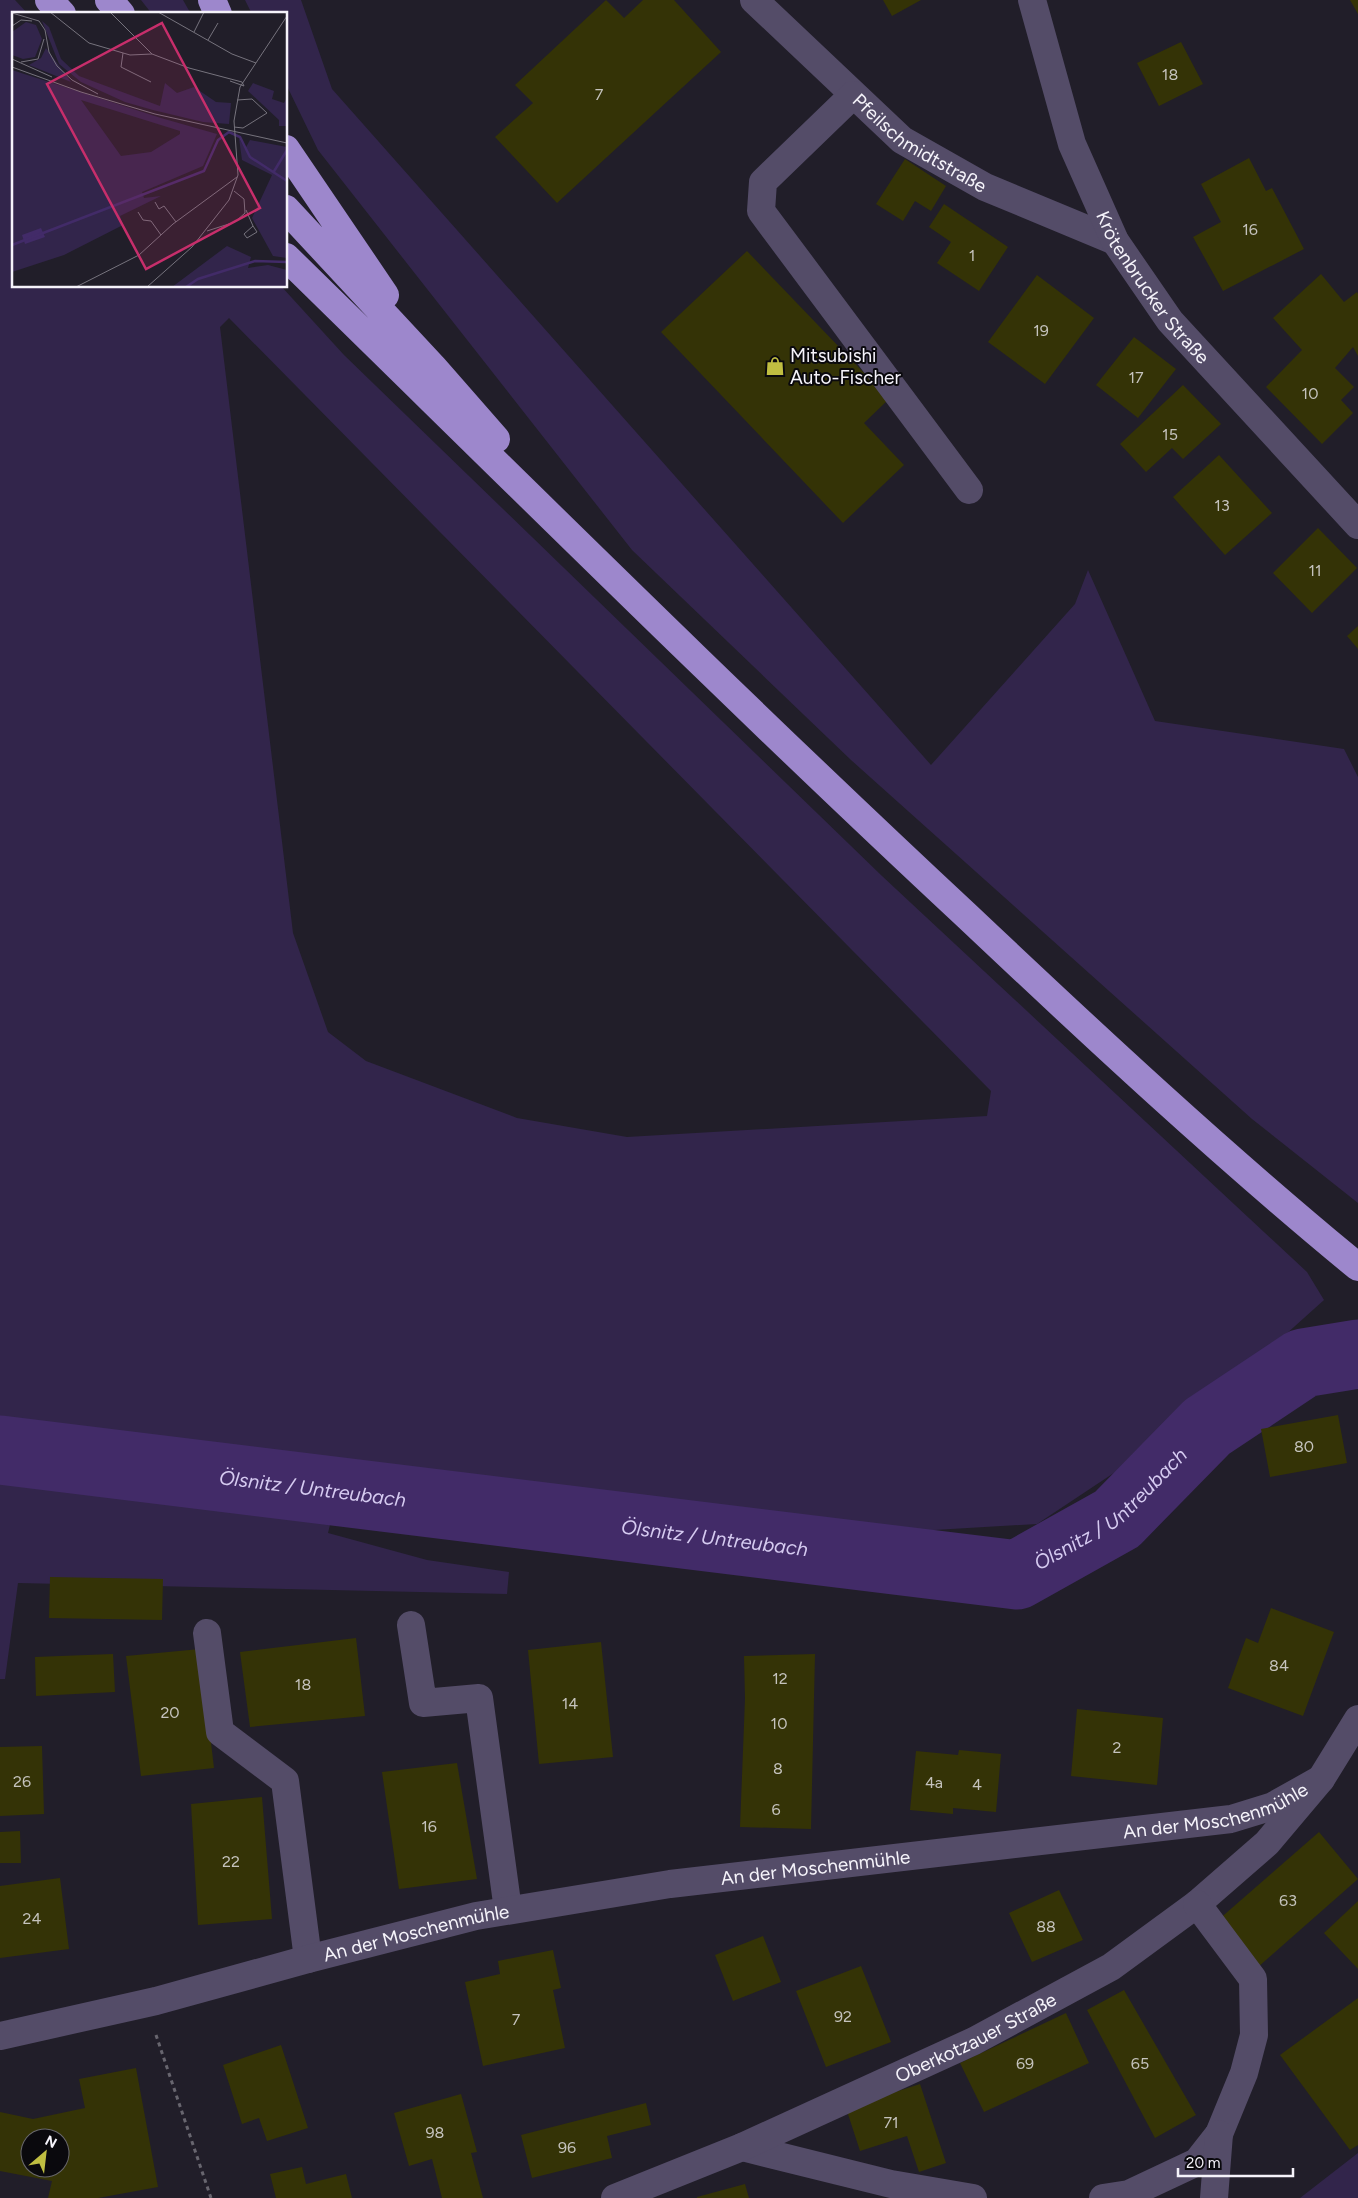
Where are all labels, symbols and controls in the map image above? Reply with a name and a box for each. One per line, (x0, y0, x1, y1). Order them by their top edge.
inset map (12, 12, 288, 288)
house number: 18 (1162, 65, 1178, 84)
house number: 7 (595, 85, 604, 104)
street label: Pfeilschmidtstraße (848, 88, 991, 197)
street label: Krötenbrucker Straße (1092, 207, 1215, 368)
house number: 16 (1242, 220, 1258, 239)
house number: 1 (969, 246, 975, 265)
house number: 19 (1033, 321, 1049, 340)
place label: Mitsubishi Auto-Fischer (790, 344, 901, 389)
shop icon: Mitsubishi Auto-Fischer (764, 355, 786, 377)
house number: 17 (1128, 368, 1144, 387)
house number: 10 (1302, 384, 1318, 403)
house number: 15 (1162, 425, 1178, 444)
house number: 13 (1214, 496, 1230, 515)
house number: 11 (1308, 561, 1322, 580)
house number: 80 (1294, 1437, 1314, 1456)
water label: Ölsnitz / Untreubach (1030, 1443, 1192, 1575)
water label: Ölsnitz / Untreubach (218, 1465, 407, 1512)
water label: Ölsnitz / Untreubach (620, 1514, 809, 1561)
house number: 84 (1269, 1656, 1289, 1675)
house number: 12 (772, 1669, 788, 1688)
house number: 18 (295, 1675, 311, 1694)
house number: 14 (562, 1694, 578, 1713)
house number: 20 (160, 1703, 180, 1722)
house number: 10 (771, 1714, 787, 1733)
house number: 2 (1113, 1738, 1121, 1757)
house number: 8 (773, 1759, 783, 1778)
house number: 26 (13, 1772, 31, 1791)
house number: 4a (925, 1773, 943, 1792)
house number: 4 (972, 1775, 982, 1794)
street label: An der Moschenmühle (1122, 1777, 1312, 1843)
house number: 6 (771, 1800, 781, 1819)
house number: 16 (421, 1817, 437, 1836)
street label: An der Moschenmühle (719, 1845, 911, 1890)
house number: 22 (222, 1852, 240, 1871)
house number: 63 (1279, 1891, 1297, 1910)
street label: An der Moschenmühle (321, 1899, 511, 1966)
house number: 24 (23, 1909, 41, 1928)
house number: 88 (1036, 1917, 1056, 1936)
street label: Oberkotzauer Straße (891, 1987, 1060, 2087)
house number: 92 (834, 2007, 852, 2026)
house number: 7 (512, 2010, 521, 2029)
house number: 69 (1016, 2054, 1034, 2073)
house number: 65 (1131, 2054, 1149, 2073)
house number: 71 (883, 2113, 899, 2132)
house number: 98 (426, 2123, 444, 2142)
north arrow (20, 2128, 70, 2178)
text: N (42, 2132, 60, 2152)
house number: 96 (558, 2138, 576, 2157)
scale bar (1178, 2146, 1293, 2178)
text: 20 m (1186, 2154, 1220, 2172)

